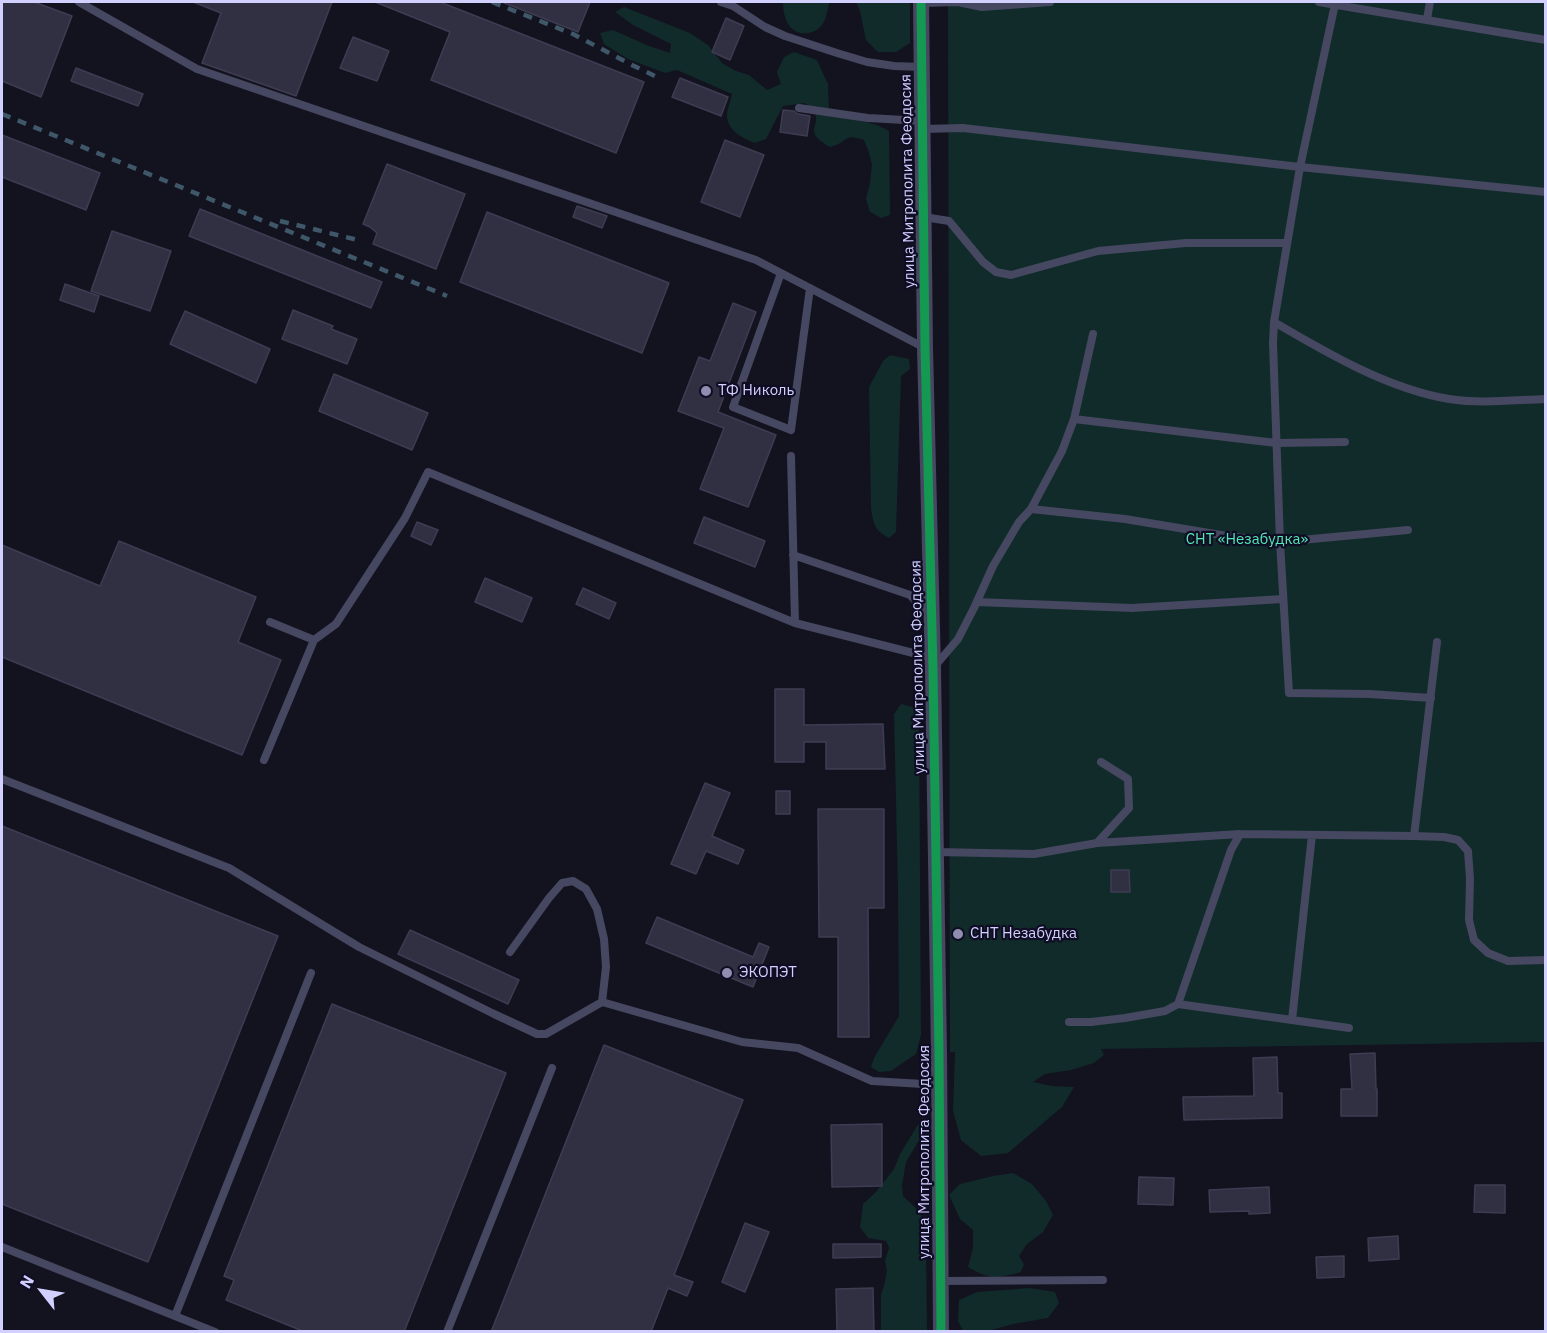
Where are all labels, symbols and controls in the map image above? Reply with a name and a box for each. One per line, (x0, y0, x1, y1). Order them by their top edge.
street label: улица Митрополита Феодосия (897, 74, 919, 288)
place label: ТФ Николь (718, 382, 794, 400)
marker: ТФ Николь (699, 384, 713, 398)
park label: СНТ «Незабудка» (1186, 531, 1308, 549)
street label: улица Митрополита Феодосия (907, 560, 929, 774)
place label: СНТ Незабудка (970, 925, 1077, 943)
marker: СНТ Незабудка (951, 927, 965, 941)
place label: ЭКОПЭТ (739, 964, 797, 982)
marker: ЭКОПЭТ (720, 966, 734, 980)
street label: улица Митрополита Феодосия (916, 1045, 934, 1259)
north arrow (12, 1261, 72, 1321)
text: N (15, 1272, 38, 1292)

